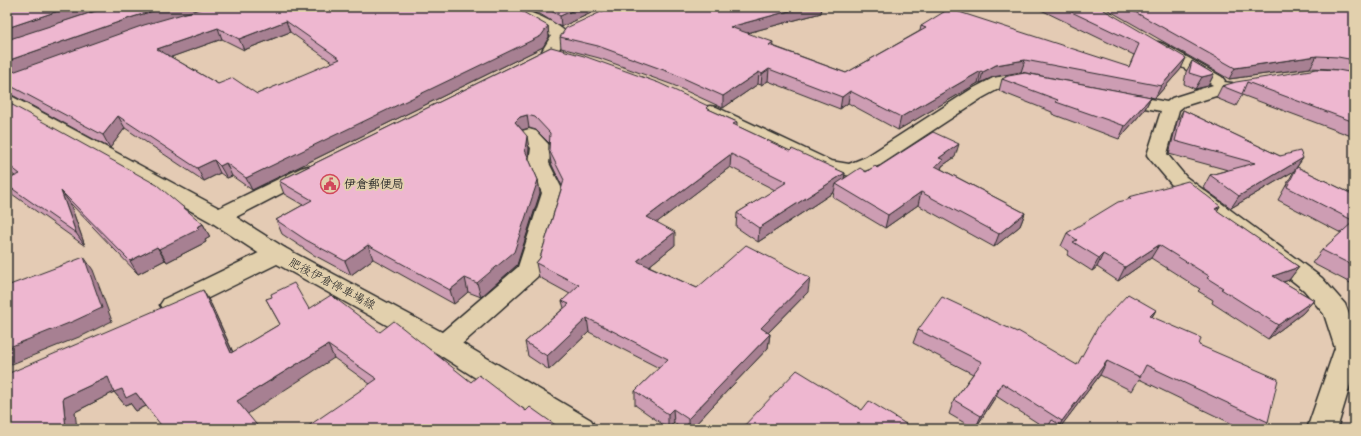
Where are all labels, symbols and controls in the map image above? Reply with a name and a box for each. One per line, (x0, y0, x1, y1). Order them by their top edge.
public building icon: 伊倉郵便局 (319, 173, 341, 195)
place label: 伊倉郵便局 (344, 176, 404, 193)
street label: 肥後伊倉停車場線 (286, 254, 378, 314)

